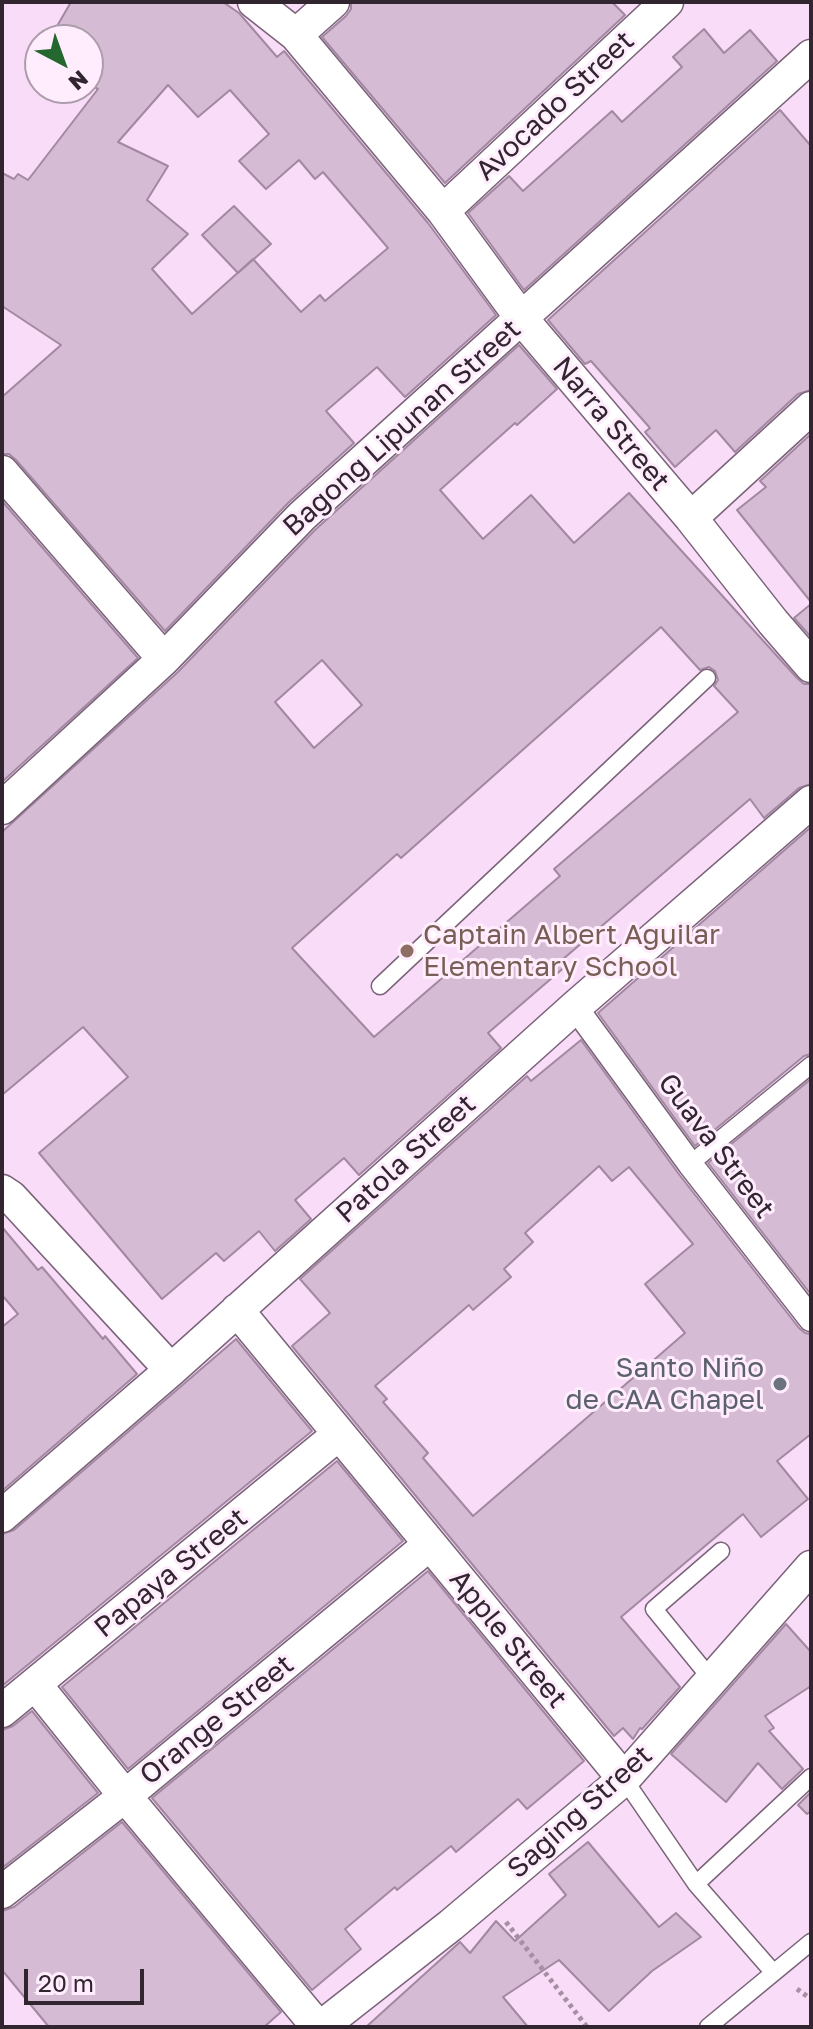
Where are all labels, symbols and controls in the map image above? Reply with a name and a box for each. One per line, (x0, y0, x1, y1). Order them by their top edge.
north arrow (24, 24, 104, 104)
street label: Avocado Street (469, 24, 641, 188)
text: N (64, 65, 94, 97)
street label: Bagong Lipunan Street (276, 313, 528, 543)
street label: Narra Street (545, 350, 677, 498)
place label: Captain Albert Aguilar Elementary School (423, 918, 720, 984)
marker: Captain Albert Aguilar Elementary School (398, 942, 416, 960)
street label: Guava Street (651, 1067, 781, 1225)
street label: Patola Street (329, 1088, 483, 1230)
place label: Santo Niño de CAA Chapel (565, 1351, 764, 1417)
marker: Santo Niño de CAA Chapel (771, 1375, 789, 1393)
street label: Papaya Street (88, 1501, 254, 1645)
street label: Apple Street (442, 1563, 574, 1715)
street label: Orange Street (133, 1648, 301, 1792)
street label: Saging Street (501, 1738, 659, 1886)
scale bar (28, 1953, 148, 2003)
text: 20 m (38, 1968, 94, 1997)

